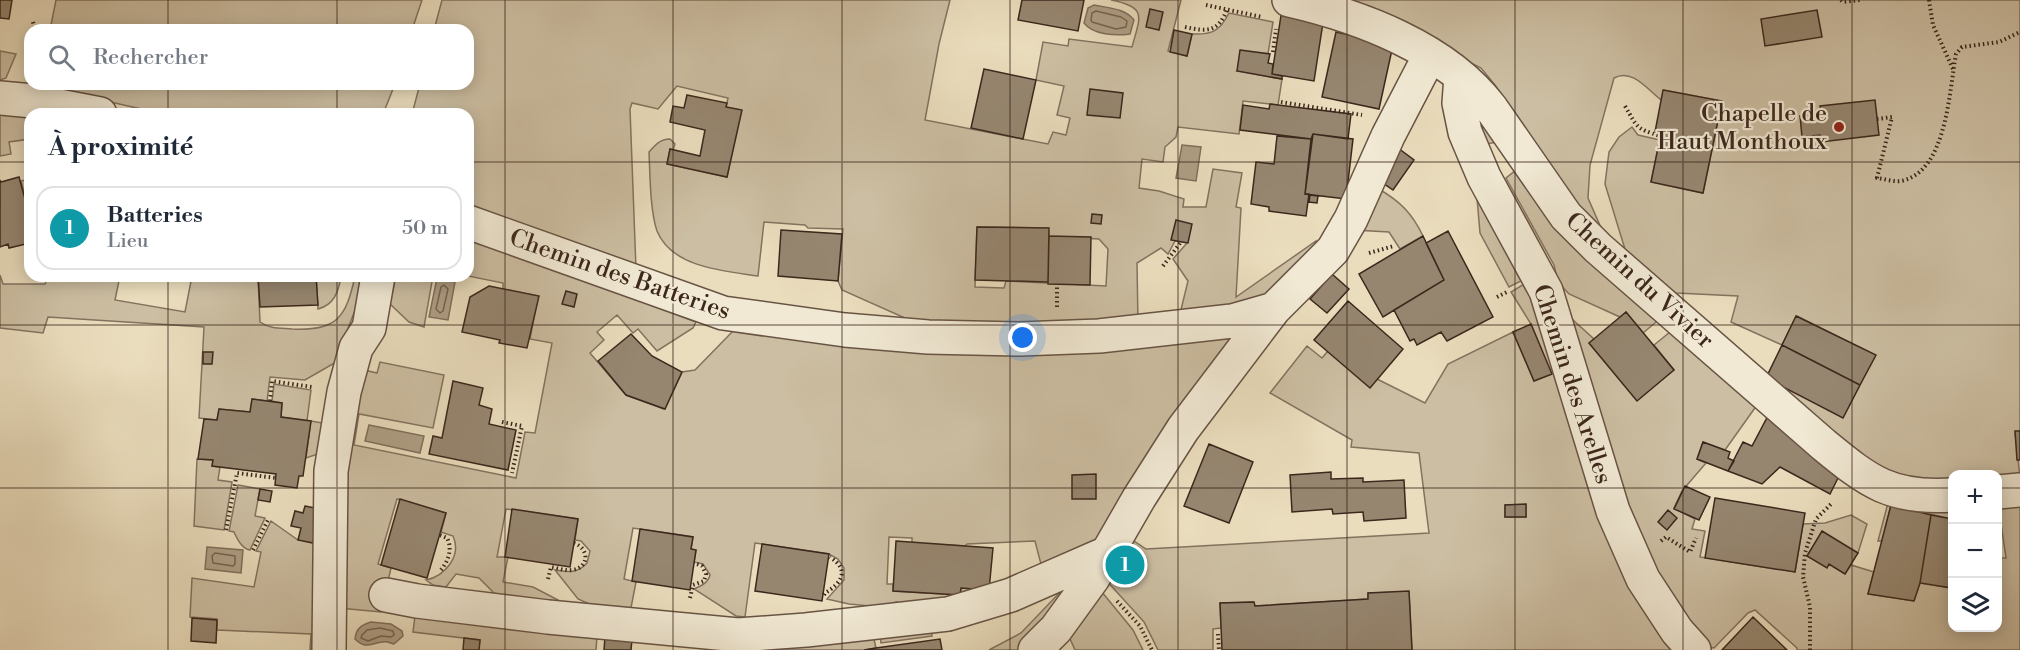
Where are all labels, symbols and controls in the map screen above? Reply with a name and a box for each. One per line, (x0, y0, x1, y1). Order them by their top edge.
search box (24, 24, 474, 90)
icon: search (45, 41, 78, 74)
text: Rechercher (93, 44, 208, 71)
place label: Chapelle de Haut Monthoux (1657, 99, 1828, 157)
marker: Chapelle de Haut Monthoux (1832, 120, 1846, 134)
text: À proximité (48, 131, 193, 163)
text: Batteries (107, 202, 203, 229)
street label: Chemin du Vivier (1559, 206, 1720, 355)
text: 1 (65, 216, 74, 241)
text: 50 m (402, 216, 448, 241)
street label: Chemin des Batteries (505, 223, 734, 327)
text: Lieu (107, 229, 148, 254)
street label: Chemin des Arelles (1526, 281, 1618, 488)
your location (1008, 323, 1037, 352)
map controls (1948, 470, 2002, 632)
button: + (1948, 470, 2002, 524)
button: − (1948, 524, 2002, 578)
pin: 1 (1106, 542, 1144, 588)
button: layers (1948, 578, 2002, 632)

